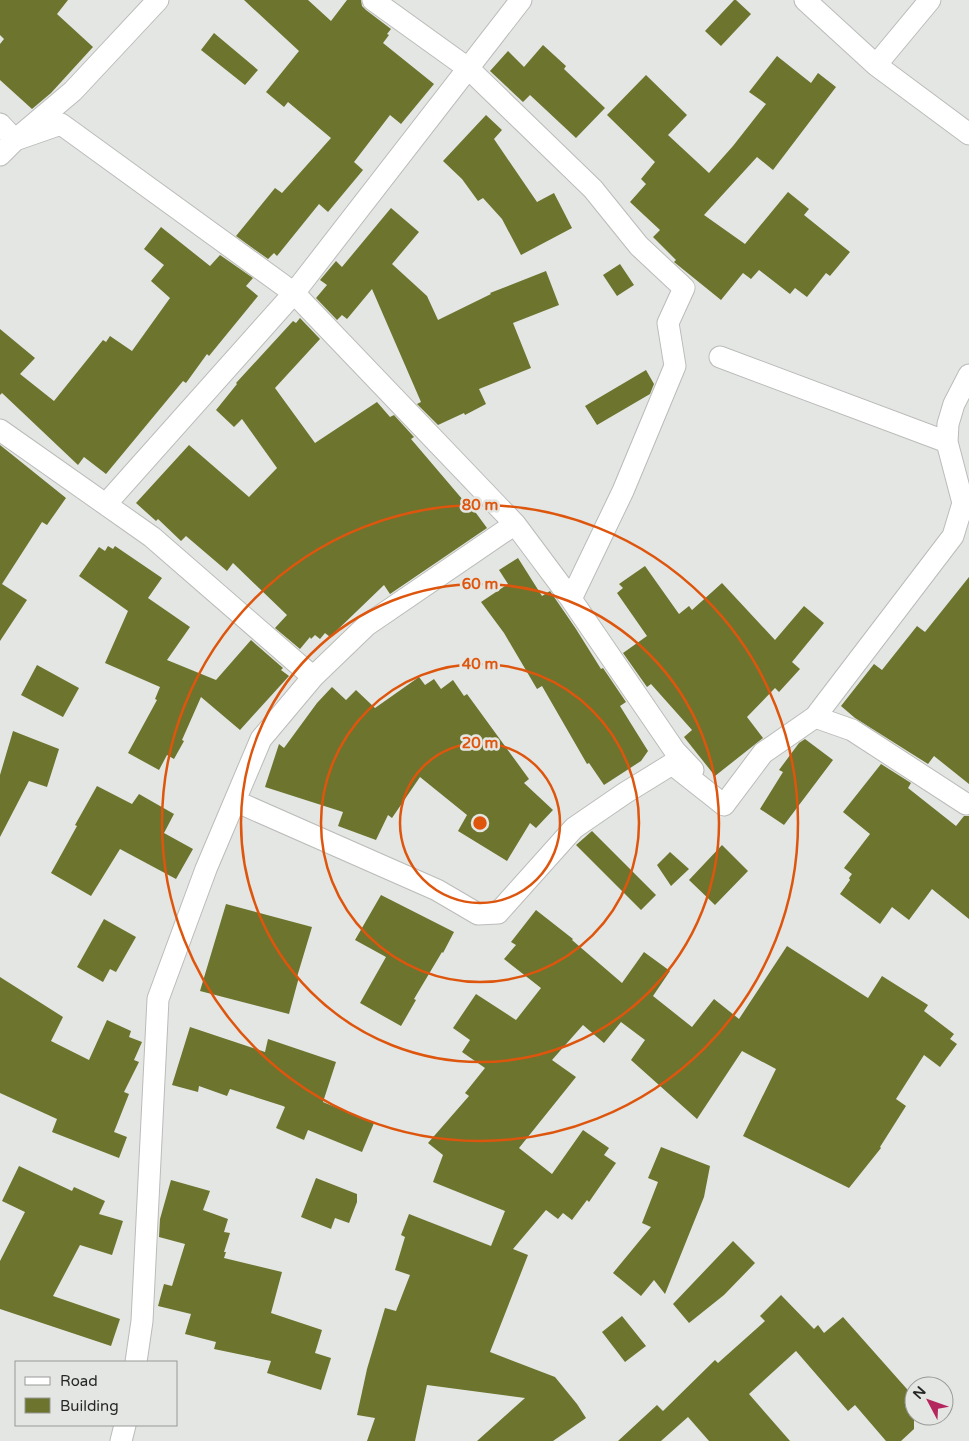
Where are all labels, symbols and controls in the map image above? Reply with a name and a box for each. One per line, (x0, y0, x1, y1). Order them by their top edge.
text: 80 m (462, 496, 498, 514)
text: 60 m (462, 575, 498, 593)
text: 40 m (462, 655, 498, 673)
text: 20 m (462, 734, 498, 752)
centre of rings (471, 814, 489, 832)
legend (15, 1361, 178, 1426)
text: Road (60, 1372, 98, 1390)
north arrow (904, 1376, 954, 1426)
text: N (909, 1383, 930, 1403)
text: Building (60, 1397, 119, 1415)

